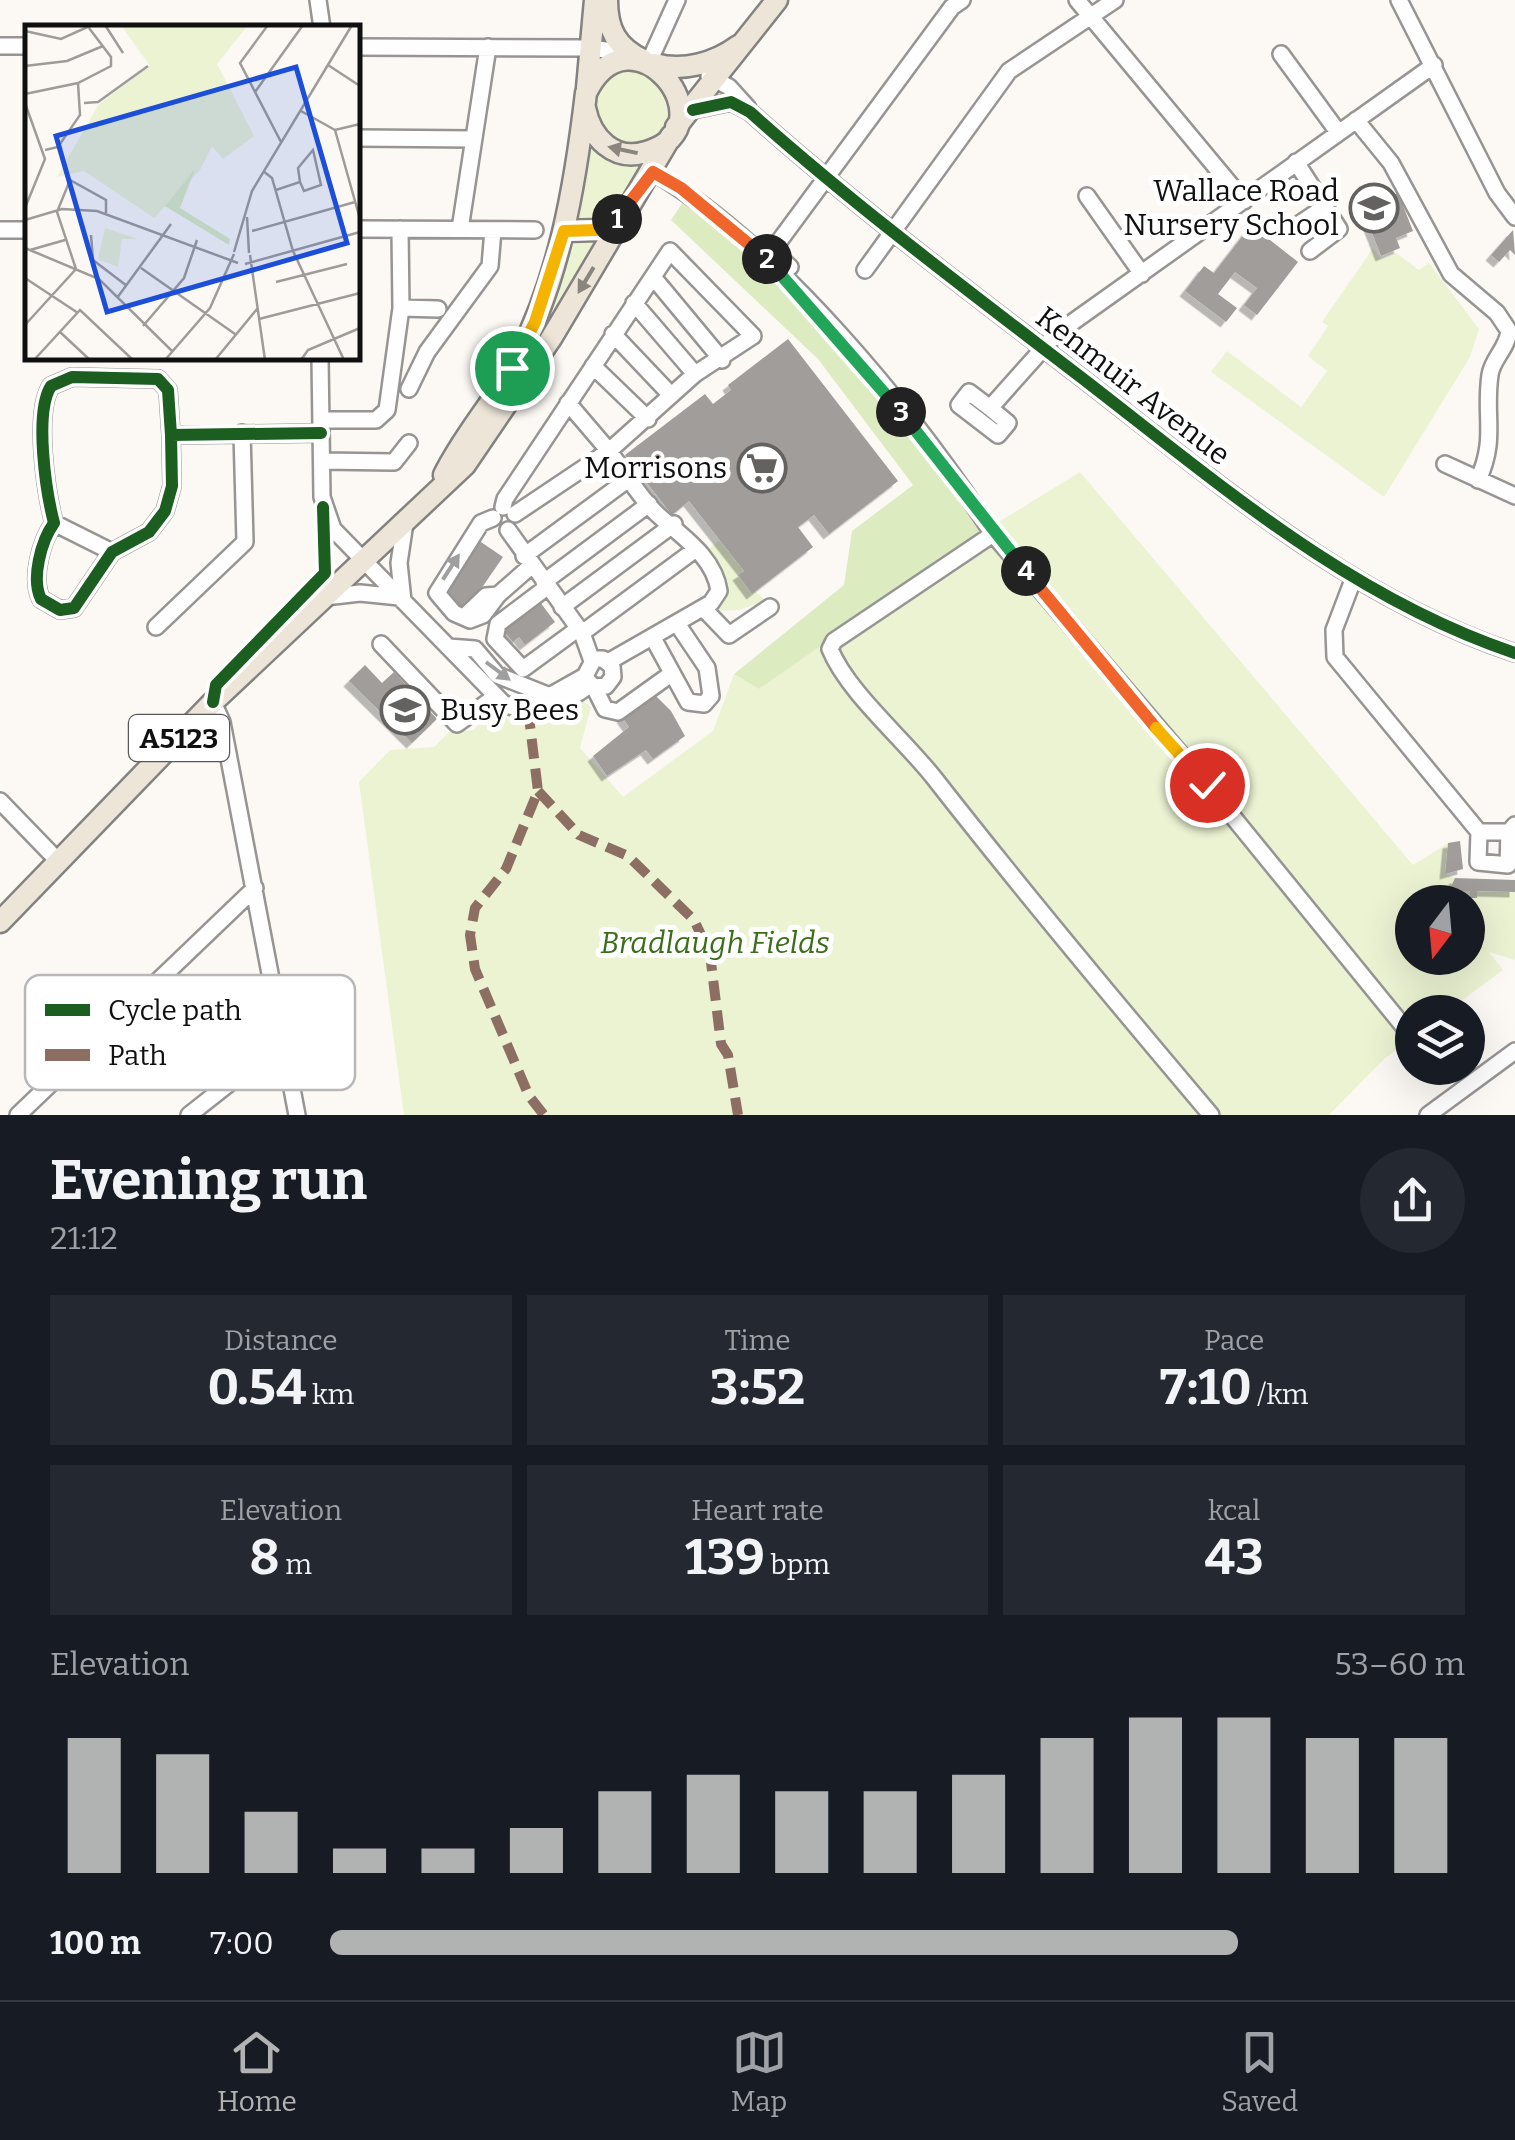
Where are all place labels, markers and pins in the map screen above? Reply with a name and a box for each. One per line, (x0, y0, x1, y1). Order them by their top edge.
place label: Wallace Road Nursery School (1123, 173, 1339, 243)
school or university icon: Wallace Road Nursery School (1348, 182, 1400, 234)
pin: 1 (592, 194, 642, 244)
pin: 2 (742, 234, 792, 284)
pin (470, 326, 555, 411)
pin: 3 (876, 387, 926, 437)
supermarket icon: Morrisons (736, 442, 788, 494)
place label: Morrisons (584, 450, 727, 486)
pin: 4 (1001, 546, 1051, 596)
school or university icon: Busy Bees (379, 684, 431, 736)
place label: Busy Bees (440, 692, 579, 728)
pin (1165, 743, 1250, 828)

